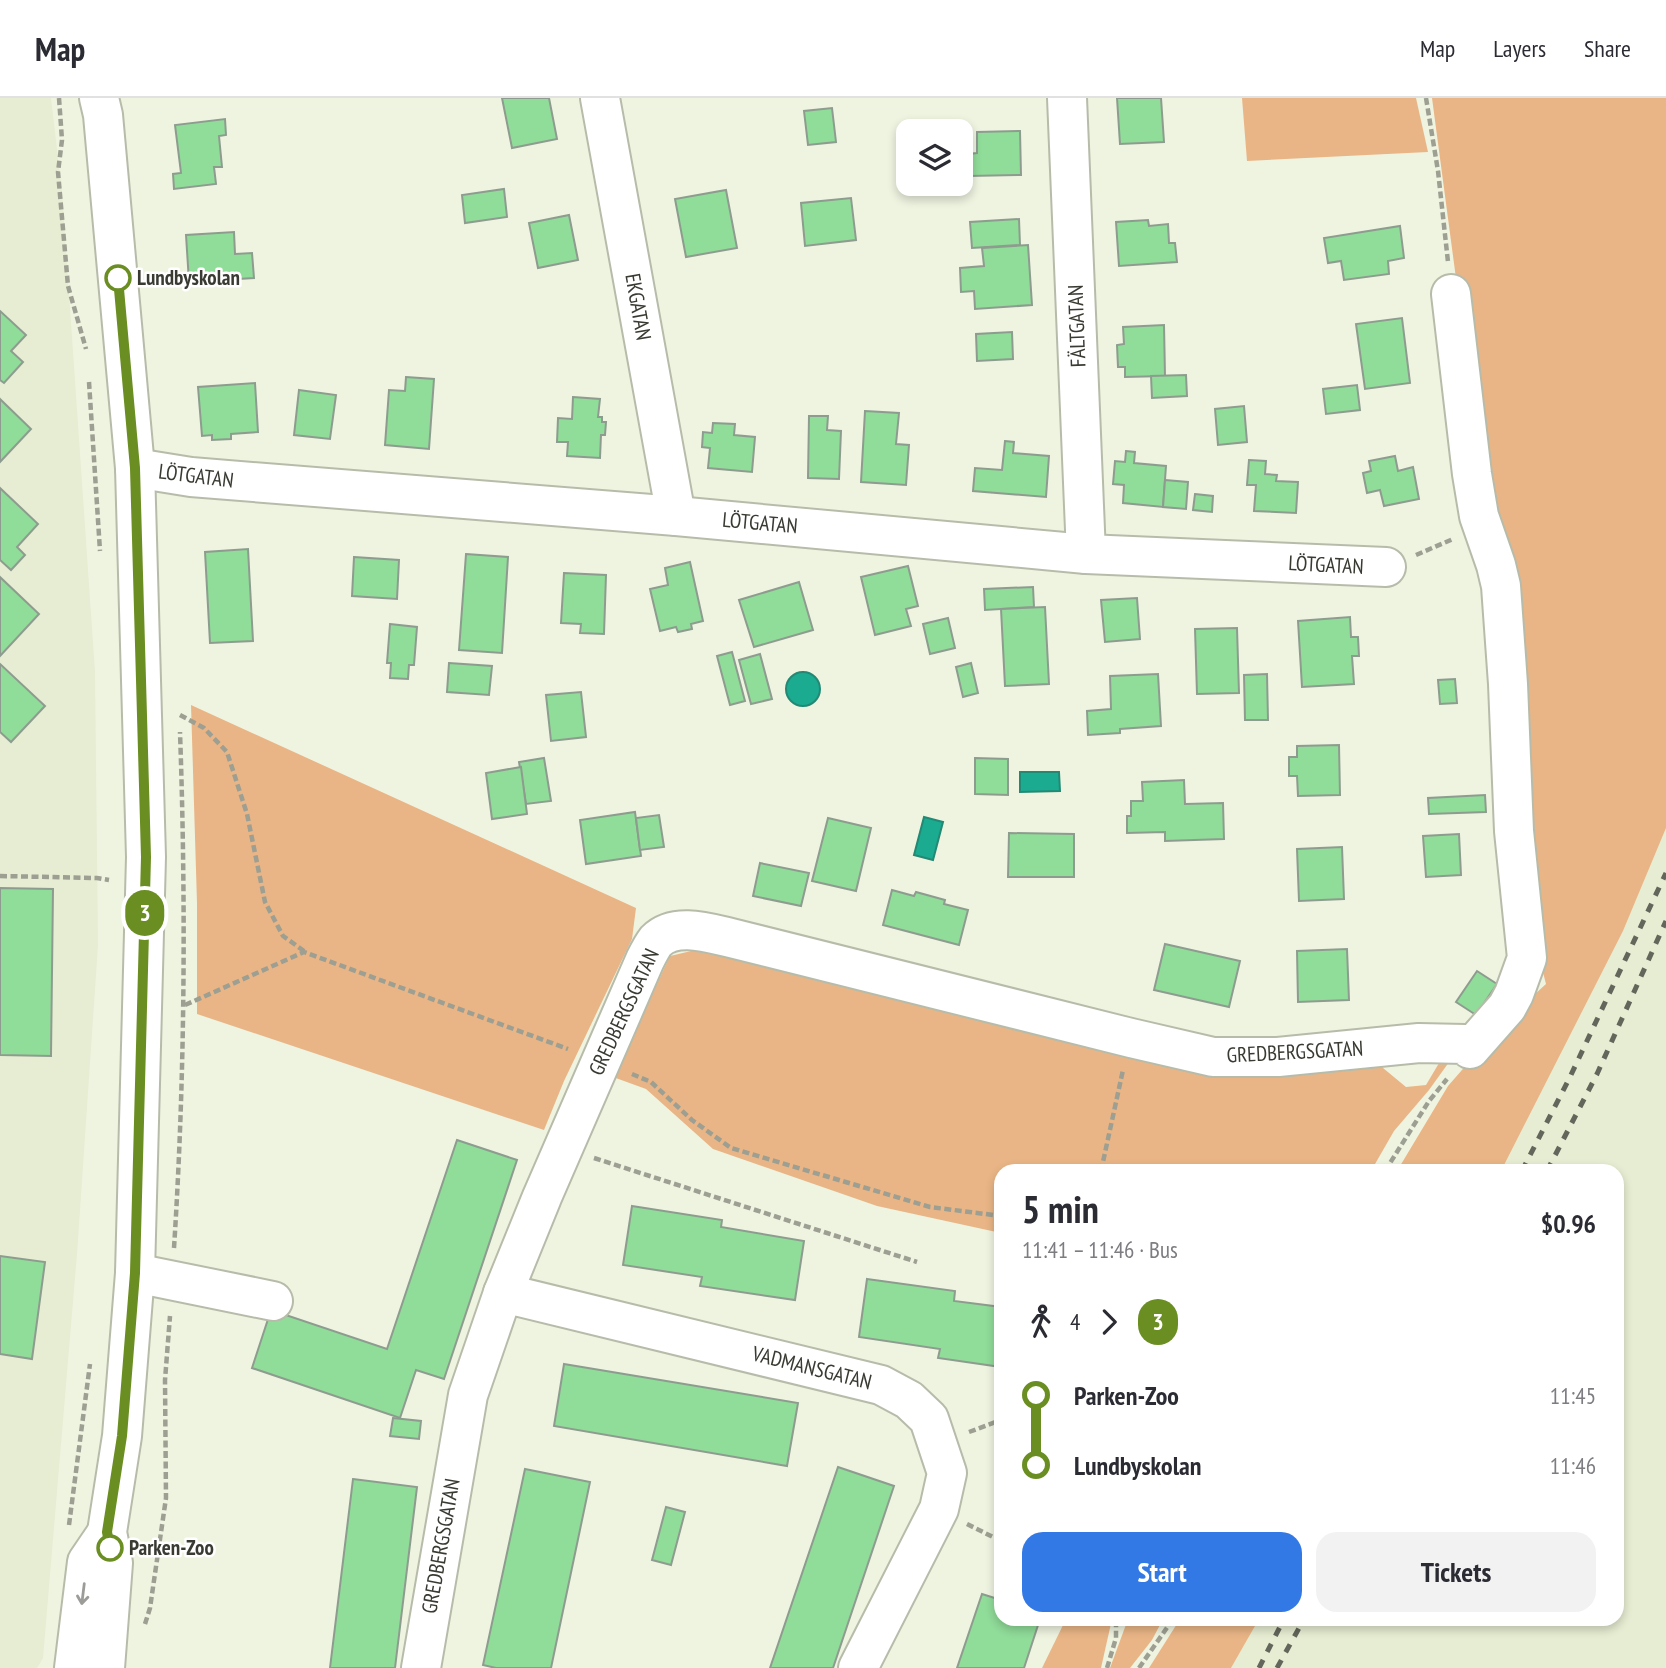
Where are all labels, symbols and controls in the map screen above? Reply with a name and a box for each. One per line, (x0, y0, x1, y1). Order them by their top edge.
text: Map (35, 27, 85, 70)
text: Map (1420, 33, 1455, 64)
text: Layers (1493, 33, 1546, 64)
text: Share (1584, 33, 1631, 64)
map controls (896, 119, 973, 196)
button: layers (896, 119, 973, 196)
place label: Lundbyskolan (137, 264, 240, 291)
marker: Lundbyskolan (105, 265, 131, 291)
street label: EKGATAN (619, 271, 658, 343)
street label: FÄLTGATAN (1062, 284, 1091, 368)
street label: LÖTGATAN (157, 458, 235, 494)
street label: LÖTGATAN (721, 506, 799, 539)
street label: LÖTGATAN (1288, 549, 1364, 580)
line badge: 3 (122, 890, 168, 936)
text: 3 (139, 897, 151, 928)
street label: GREDBERGSGATAN (582, 944, 665, 1079)
street label: GREDBERGSGATAN (1226, 1034, 1364, 1069)
text: 5 min (1022, 1184, 1099, 1233)
text: $0.96 (1541, 1207, 1596, 1240)
text: 11:41 – 11:46 · Bus (1022, 1235, 1178, 1264)
icon: walk (1022, 1303, 1060, 1341)
icon: forward (1090, 1303, 1128, 1341)
text: 3 (1152, 1306, 1164, 1337)
text: 4 (1070, 1307, 1080, 1336)
street label: VADMANSGATAN (749, 1339, 875, 1395)
text: Parken-Zoo (1074, 1379, 1179, 1412)
text: 11:45 (1550, 1381, 1596, 1410)
text: Lundbyskolan (1074, 1449, 1201, 1482)
text: 11:46 (1550, 1451, 1596, 1480)
street label: GREDBERGSGATAN (415, 1476, 466, 1616)
button: Start (1022, 1532, 1302, 1612)
button: Tickets (1316, 1532, 1596, 1612)
place label: Parken-Zoo (129, 1534, 214, 1561)
marker: Parken-Zoo (97, 1535, 123, 1561)
one-way arrow (77, 1582, 90, 1605)

